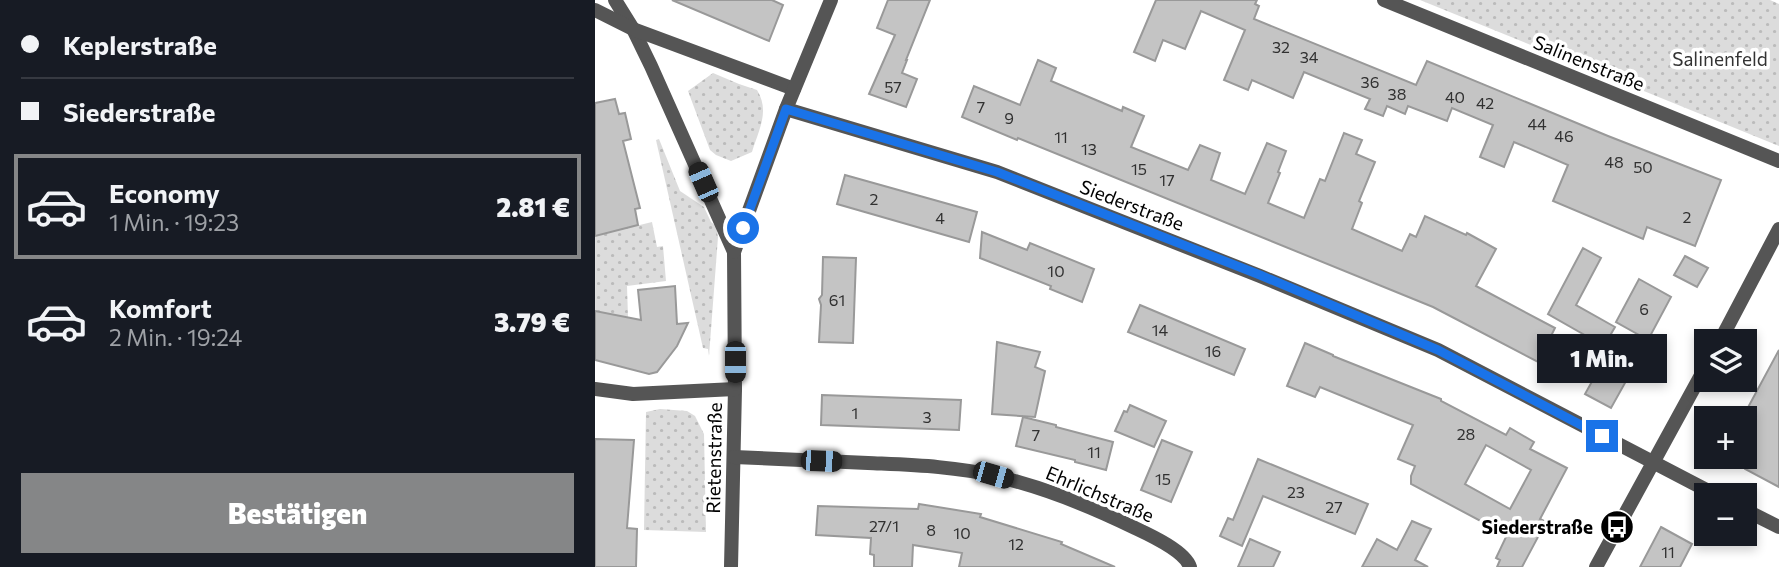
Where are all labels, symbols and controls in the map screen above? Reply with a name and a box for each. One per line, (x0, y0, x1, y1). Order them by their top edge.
text: Keplerstraße (63, 29, 217, 60)
street label: Salinenstraße (1530, 30, 1648, 95)
house number: 32 (1272, 37, 1290, 56)
house number: 34 (1300, 47, 1319, 66)
park label: Salinenfeld (1672, 47, 1768, 70)
house number: 36 (1361, 72, 1379, 91)
house number: 57 (884, 77, 902, 96)
house number: 38 (1388, 84, 1406, 103)
house number: 40 (1445, 87, 1465, 106)
house number: 42 (1476, 93, 1494, 112)
text: Siederstraße (63, 96, 216, 127)
house number: 7 (977, 97, 985, 116)
house number: 9 (1004, 108, 1014, 127)
house number: 44 (1527, 114, 1547, 133)
house number: 46 (1554, 126, 1574, 145)
house number: 11 (1054, 127, 1068, 146)
house number: 13 (1081, 139, 1097, 158)
house number: 48 (1604, 152, 1624, 171)
house number: 50 (1633, 157, 1653, 176)
car (685, 159, 722, 205)
house number: 15 (1131, 159, 1147, 178)
house number: 17 (1159, 170, 1175, 189)
street label: Siederstraße (1077, 174, 1187, 235)
icon: car (25, 175, 88, 238)
text: Economy (109, 177, 220, 208)
house number: 2 (870, 189, 879, 208)
text: 2.81 € (496, 191, 570, 222)
house number: 2 (1683, 207, 1692, 226)
text: 1 Min. · 19:23 (109, 208, 239, 236)
house number: 4 (935, 208, 945, 227)
route start (727, 212, 759, 244)
house number: 10 (1047, 261, 1065, 280)
icon: car (25, 290, 88, 353)
house number: 61 (829, 290, 845, 309)
text: Komfort (109, 292, 212, 323)
house number: 6 (1639, 299, 1649, 318)
text: 3.79 € (494, 306, 570, 337)
house number: 14 (1152, 320, 1169, 339)
text: 2 Min. · 19:24 (109, 323, 242, 351)
map controls (1694, 329, 1757, 546)
button: layers (1694, 329, 1757, 392)
callout: 1 Min. (1537, 334, 1667, 384)
car (725, 341, 746, 383)
house number: 16 (1205, 341, 1221, 360)
text: 1 Min. (1570, 344, 1634, 372)
street label: Rietenstraße (701, 402, 726, 514)
house number: 1 (852, 403, 858, 422)
button: + (1694, 406, 1757, 469)
house number: 3 (922, 407, 932, 426)
route end (1586, 420, 1618, 452)
house number: 28 (1457, 424, 1475, 443)
house number: 7 (1032, 425, 1040, 444)
house number: 11 (1087, 442, 1101, 461)
car (800, 450, 843, 472)
car (970, 459, 1017, 491)
street label: Ehrlichstraße (1043, 460, 1158, 527)
house number: 15 (1155, 469, 1171, 488)
button: Bestätigen (21, 473, 574, 553)
house number: 23 (1287, 482, 1305, 501)
button: − (1694, 483, 1757, 546)
house number: 27 (1325, 497, 1343, 516)
bus stop icon: Siederstraße (1598, 508, 1636, 546)
place label: Siederstraße (1482, 515, 1593, 538)
house number: 27/1 (869, 516, 899, 535)
house number: 8 (926, 520, 936, 539)
house number: 10 (953, 523, 971, 542)
house number: 12 (1008, 534, 1024, 553)
house number: 11 (1661, 542, 1675, 561)

